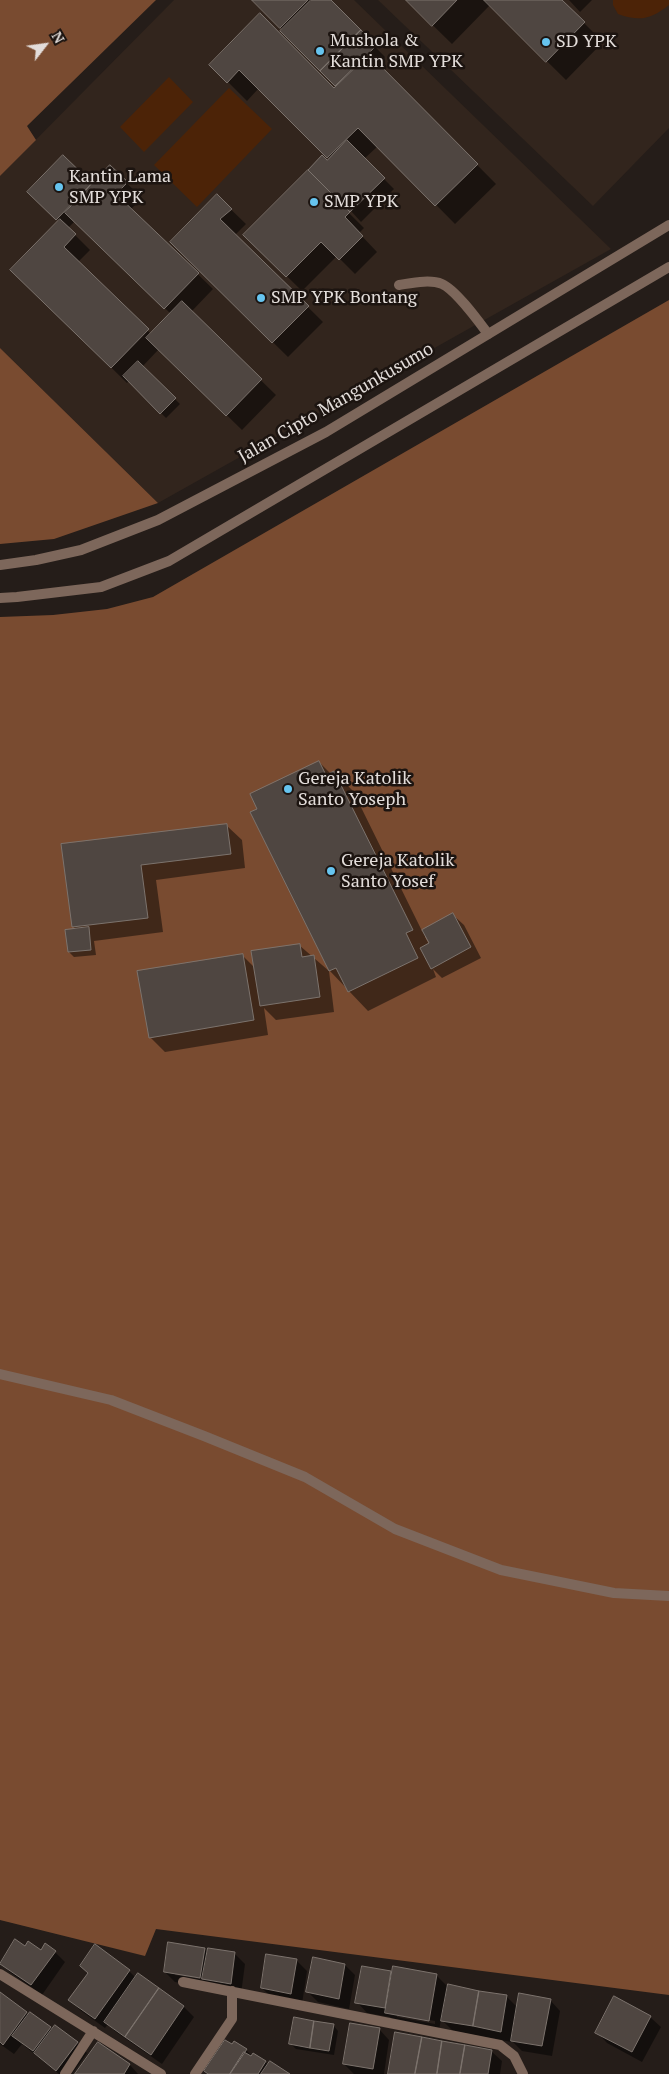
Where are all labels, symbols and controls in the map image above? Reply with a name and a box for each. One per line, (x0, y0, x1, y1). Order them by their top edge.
north arrow (20, 20, 70, 70)
text: N (48, 28, 69, 47)
place label: Mushola & Kantin SMP YPK (330, 30, 463, 72)
place label: SD YPK (556, 31, 617, 53)
marker: SD YPK (540, 36, 552, 48)
marker: Mushola & Kantin SMP YPK (314, 45, 326, 57)
place label: Kantin Lama SMP YPK (69, 166, 171, 208)
marker: Kantin Lama SMP YPK (53, 181, 65, 193)
place label: SMP YPK (324, 191, 398, 213)
marker: SMP YPK (308, 196, 320, 208)
place label: SMP YPK Bontang (271, 287, 417, 309)
marker: SMP YPK Bontang (255, 292, 267, 304)
street label: Jalan Cipto Mangunkusumo (235, 338, 437, 468)
place label: Gereja Katolik Santo Yoseph (298, 768, 412, 811)
marker: Gereja Katolik Santo Yoseph (282, 783, 294, 795)
place label: Gereja Katolik Santo Yosef (341, 850, 455, 892)
marker: Gereja Katolik Santo Yosef (325, 865, 337, 877)

